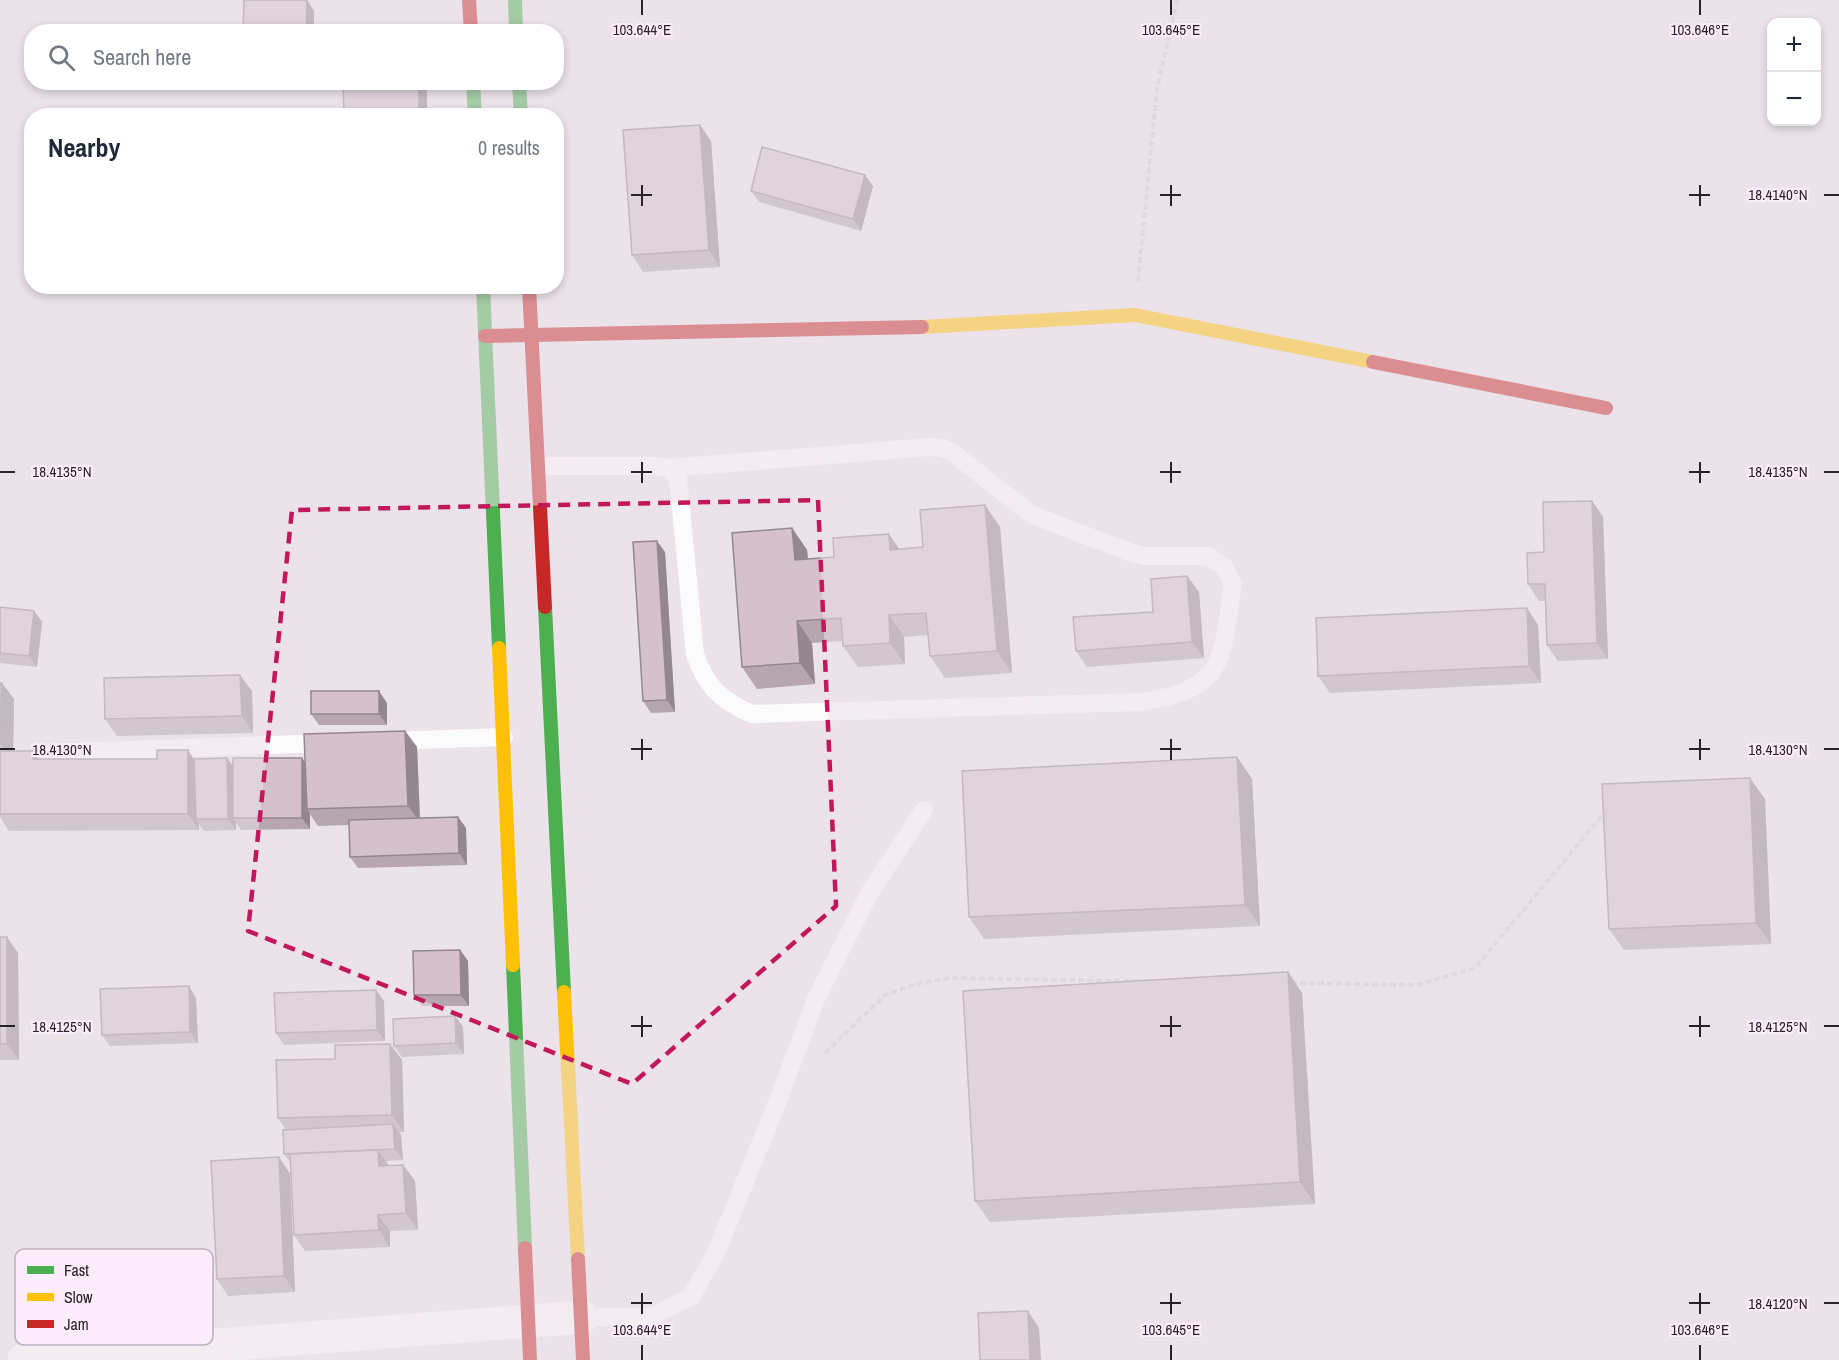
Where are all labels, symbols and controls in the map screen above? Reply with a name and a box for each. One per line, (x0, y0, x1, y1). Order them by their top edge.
map controls (1767, 18, 1821, 126)
button: + (1767, 18, 1821, 72)
text: 103.644°E (613, 19, 671, 40)
text: 103.645°E (1142, 19, 1200, 40)
text: 103.646°E (1671, 19, 1729, 40)
search box (24, 24, 564, 90)
icon: search (45, 41, 78, 74)
text: Search here (93, 42, 191, 72)
button: − (1767, 72, 1821, 126)
text: Nearby (48, 130, 120, 165)
text: 0 results (478, 134, 540, 161)
text: 18.4140°N (1748, 184, 1808, 205)
text: 18.4135°N (32, 461, 92, 482)
text: 18.4135°N (1748, 461, 1808, 482)
text: 18.4130°N (32, 739, 92, 760)
text: 18.4130°N (1748, 739, 1808, 760)
text: 18.4125°N (32, 1016, 92, 1037)
text: 18.4125°N (1748, 1016, 1808, 1037)
legend (15, 1249, 213, 1345)
text: Fast (64, 1259, 89, 1281)
text: Slow (64, 1286, 93, 1308)
text: 18.4120°N (1748, 1293, 1808, 1314)
text: Jam (64, 1313, 89, 1335)
text: 103.644°E (613, 1319, 671, 1340)
text: 103.645°E (1142, 1319, 1200, 1340)
text: 103.646°E (1671, 1319, 1729, 1340)

